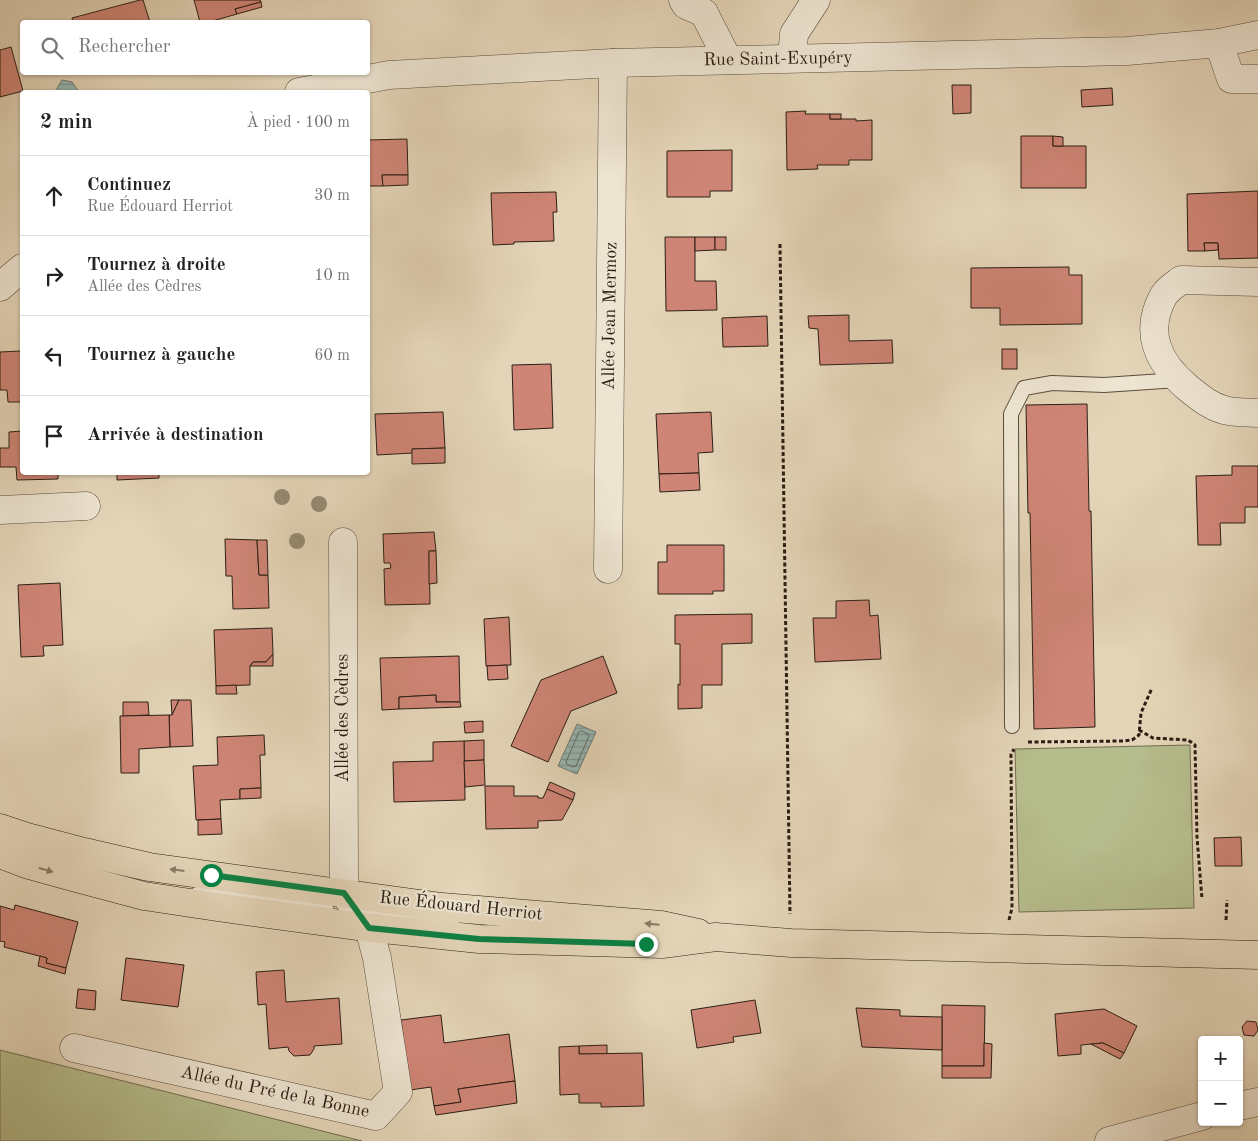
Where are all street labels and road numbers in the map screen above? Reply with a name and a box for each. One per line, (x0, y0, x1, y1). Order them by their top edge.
street label: Rue Saint-Exupéry (703, 49, 853, 69)
street label: Allée Jean Mermoz (600, 242, 620, 390)
street label: Allée des Cèdres (334, 653, 352, 782)
street label: Rue Édouard Herriot (378, 884, 544, 924)
street label: Allée du Pré de la Bonne (179, 1063, 371, 1121)

